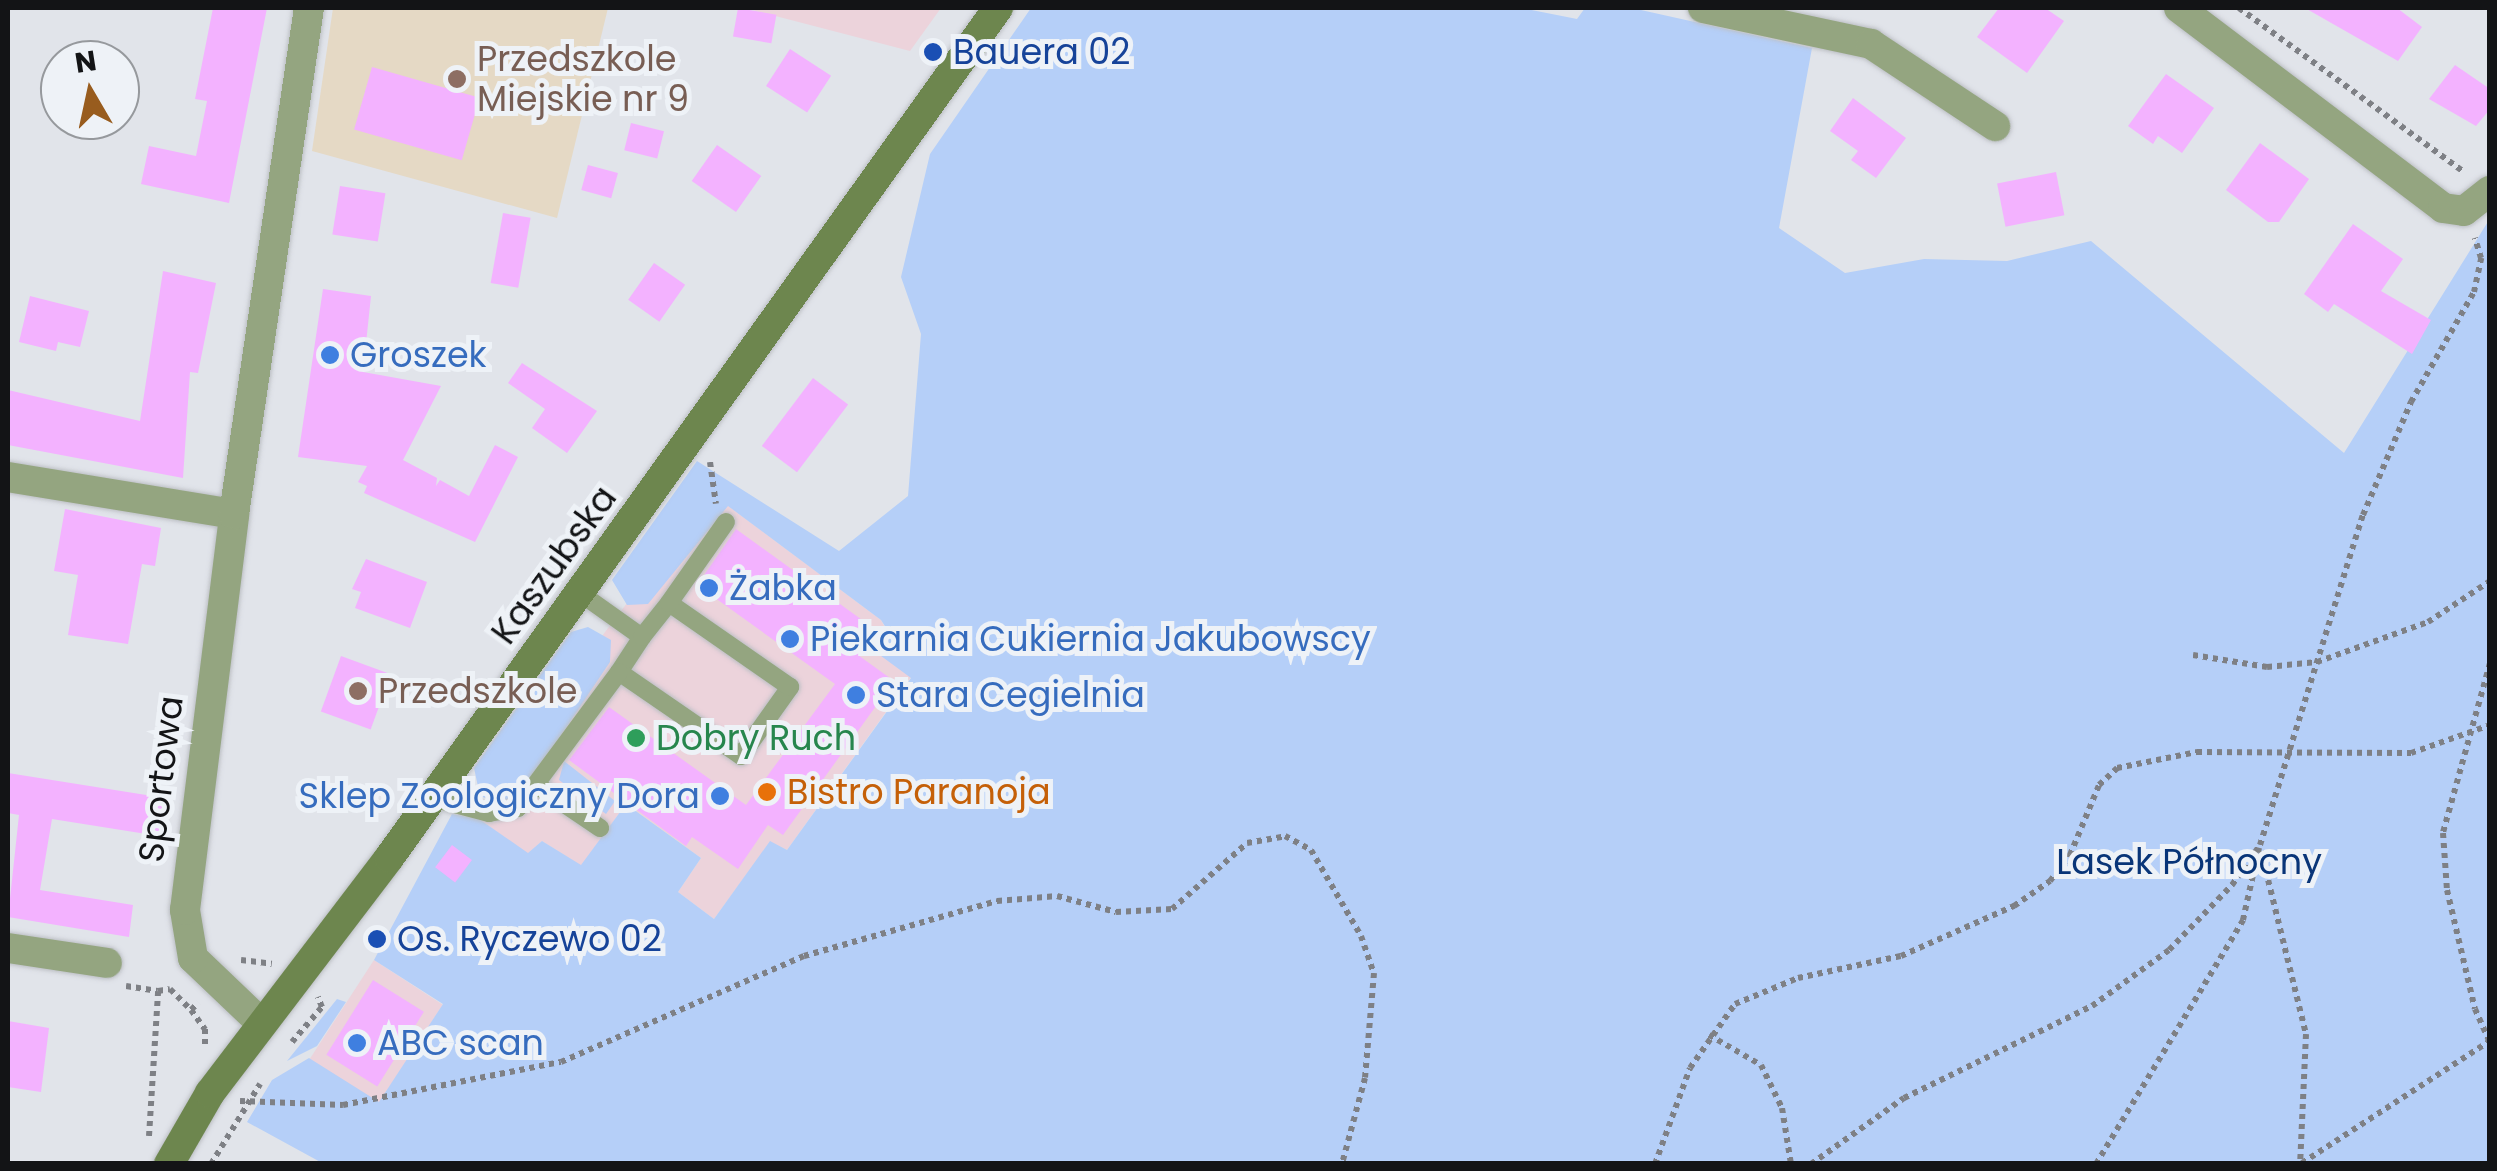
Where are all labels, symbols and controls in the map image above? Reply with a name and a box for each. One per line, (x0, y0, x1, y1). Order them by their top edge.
place label: Bauera 02 (953, 31, 1130, 73)
place label: Przedszkole Miejskie nr 9 (477, 38, 689, 120)
north arrow (40, 40, 140, 140)
text: N (72, 41, 99, 83)
marker: Bauera 02 (922, 41, 944, 63)
marker: Przedszkole Miejskie nr 9 (446, 68, 468, 90)
place label: Groszek (350, 334, 487, 376)
marker: Groszek (319, 344, 341, 366)
street label: Kaszubska (483, 478, 625, 652)
place label: Żabka (729, 567, 837, 609)
marker: Żabka (698, 577, 720, 599)
place label: Piekarnia Cukiernia Jakubowscy (810, 618, 1371, 660)
marker: Piekarnia Cukiernia Jakubowscy (779, 628, 801, 650)
place label: Przedszkole (378, 670, 578, 712)
place label: Stara Cegielnia (876, 674, 1145, 716)
marker: Przedszkole (347, 680, 369, 702)
marker: Stara Cegielnia (845, 684, 867, 706)
street label: Sportowa (130, 693, 192, 865)
place label: Dobry Ruch (656, 717, 856, 759)
marker: Dobry Ruch (625, 727, 647, 749)
place label: Bistro Paranoja (787, 771, 1051, 813)
place label: Sklep Zoologiczny Dora (299, 775, 700, 817)
marker: Bistro Paranoja (756, 781, 778, 803)
marker: Sklep Zoologiczny Dora (709, 785, 731, 807)
park label: Lasek Północny (2056, 841, 2322, 883)
place label: Os. Ryczewo 02 (397, 918, 662, 960)
marker: Os. Ryczewo 02 (366, 928, 388, 950)
place label: ABC scan (377, 1022, 544, 1064)
marker: ABC scan (346, 1032, 368, 1054)

